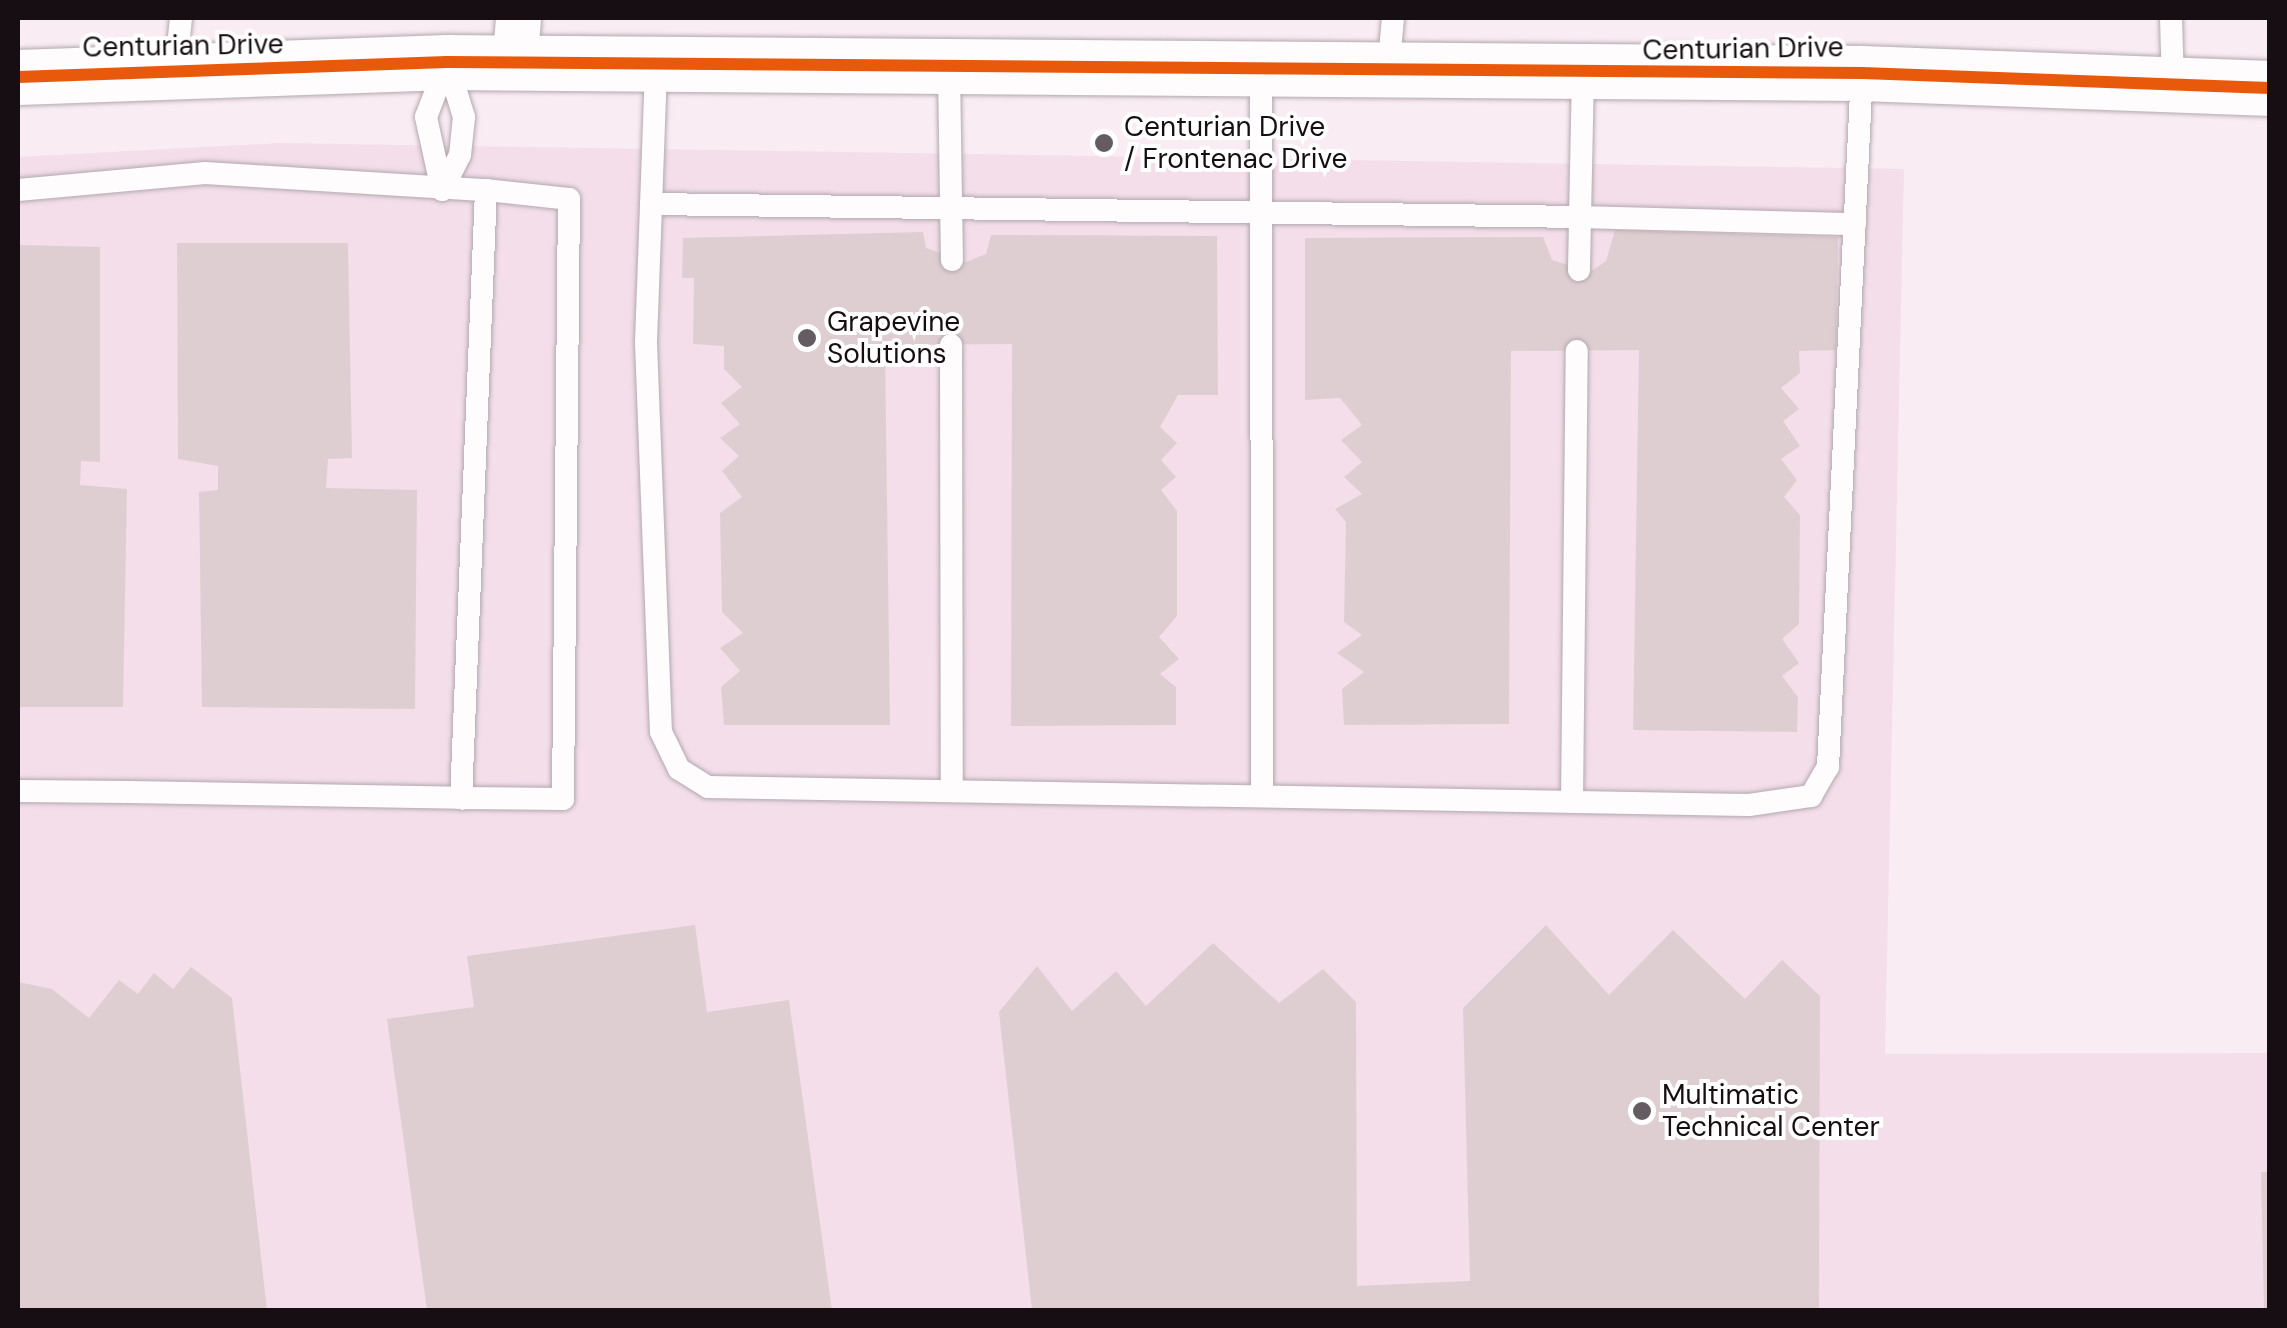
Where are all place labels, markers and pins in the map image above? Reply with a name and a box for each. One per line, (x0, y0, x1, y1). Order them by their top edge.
place label: Centurian Drive / Frontenac Drive (1124, 110, 1347, 176)
marker: Centurian Drive / Frontenac Drive (1093, 132, 1115, 154)
place label: Grapevine Solutions (827, 305, 960, 371)
marker: Grapevine Solutions (796, 327, 818, 349)
place label: Multimatic Technical Center (1662, 1078, 1880, 1144)
marker: Multimatic Technical Center (1631, 1100, 1653, 1122)

